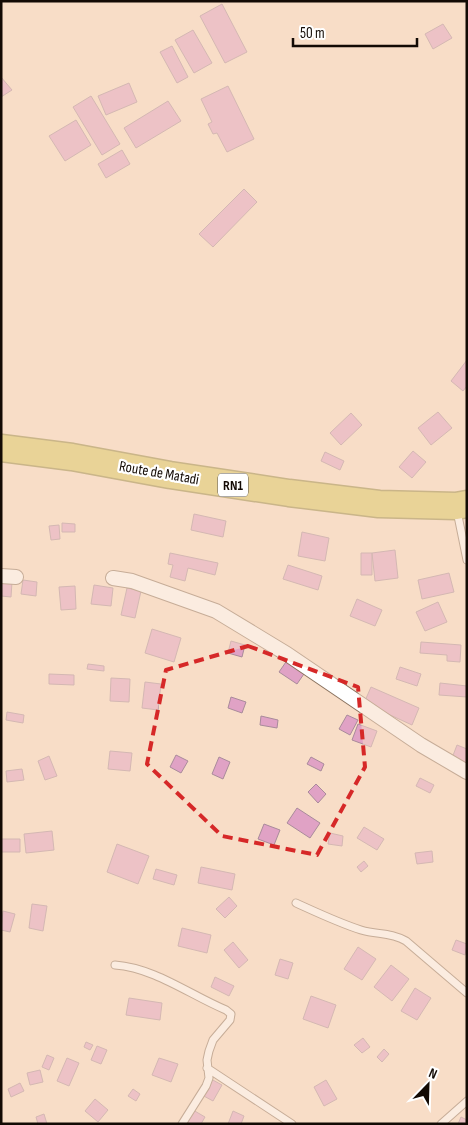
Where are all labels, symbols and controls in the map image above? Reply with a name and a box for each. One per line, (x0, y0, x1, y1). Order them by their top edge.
scale bar (293, 15, 417, 47)
text: 50 m (300, 24, 325, 43)
street label: Route de Matadi (118, 457, 201, 489)
road number: RN1 (218, 474, 248, 496)
north arrow (403, 1060, 453, 1110)
text: N (426, 1064, 440, 1083)

